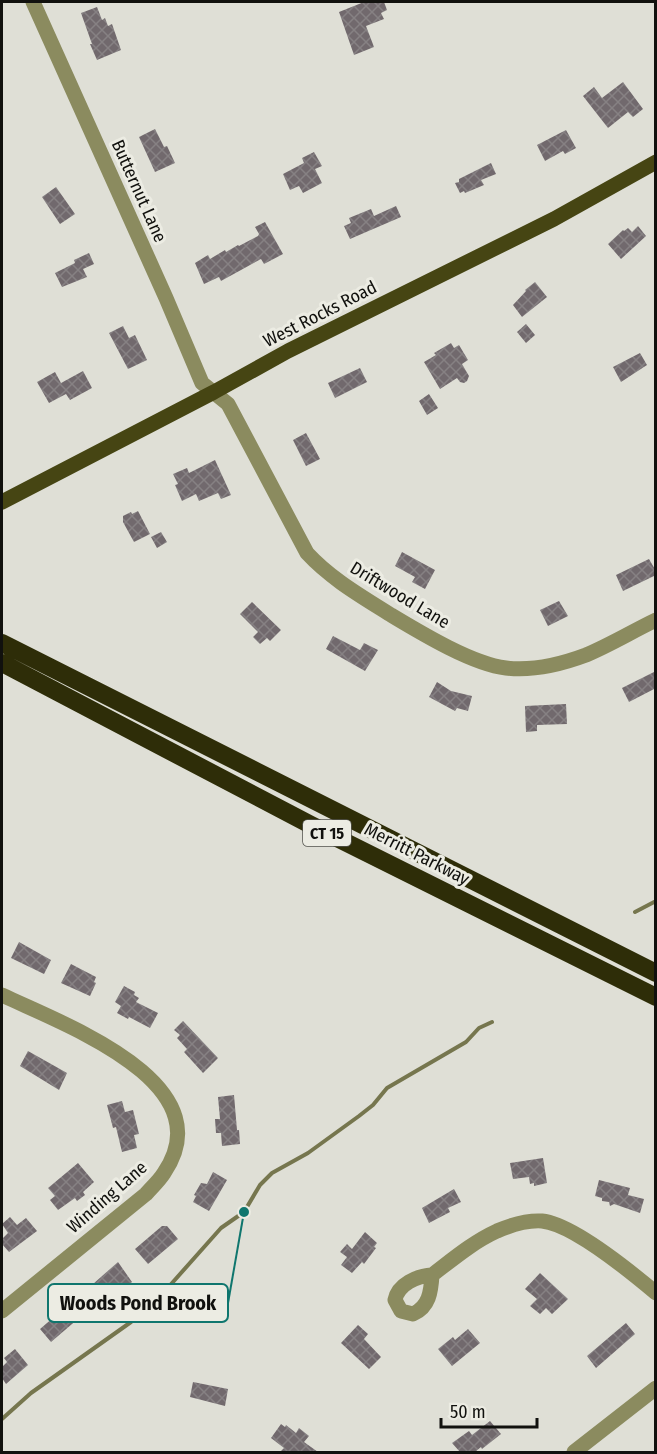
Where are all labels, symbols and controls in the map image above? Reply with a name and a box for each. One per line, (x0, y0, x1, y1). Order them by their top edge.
street label: Butternut Lane (107, 136, 171, 246)
street label: West Rocks Road (260, 276, 380, 352)
street label: Driftwood Lane (346, 557, 454, 633)
street label: Merritt Parkway (361, 818, 473, 890)
road number: CT 15 (303, 820, 351, 846)
street label: Winding Lane (62, 1156, 152, 1238)
callout: Woods Pond Brook (48, 1284, 228, 1322)
text: Woods Pond Brook (60, 1291, 217, 1315)
scale bar (441, 1391, 537, 1429)
text: 50 m (450, 1401, 486, 1423)

